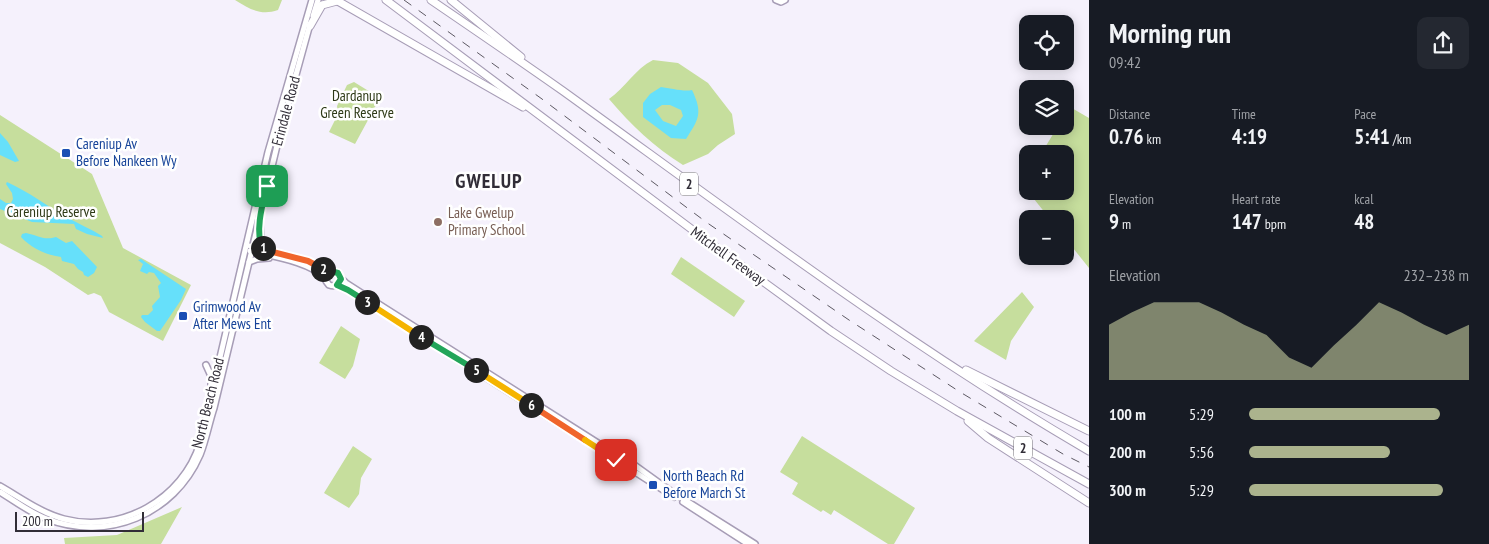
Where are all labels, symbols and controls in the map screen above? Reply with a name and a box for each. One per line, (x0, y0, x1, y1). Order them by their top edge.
text: Morning run (1109, 14, 1231, 51)
map controls (1019, 15, 1074, 265)
button: locate (1019, 15, 1074, 70)
button: share (1417, 17, 1469, 69)
text: 09:42 (1109, 52, 1141, 72)
street label: Erindale Road (267, 74, 304, 148)
button: layers (1019, 80, 1074, 135)
park label: Dardanup Green Reserve (320, 86, 394, 122)
text: Distance (1109, 105, 1150, 123)
text: Time (1232, 105, 1256, 123)
text: Pace (1354, 105, 1376, 123)
text: 0.76 (1109, 123, 1144, 150)
text: 4:19 (1232, 123, 1267, 150)
text: 5:41 (1354, 123, 1390, 150)
text: km (1144, 130, 1161, 148)
text: /km (1390, 130, 1411, 148)
place label: Careniup Av Before Nankeen Wy (76, 134, 177, 170)
button: + (1019, 145, 1074, 200)
marker: Careniup Av Before Nankeen Wy (60, 147, 72, 159)
pin (246, 165, 288, 207)
district label: GWELUP (455, 168, 523, 194)
icon: arrive (253, 172, 281, 200)
road number: 2 (680, 172, 698, 195)
text: Elevation (1109, 190, 1154, 208)
text: Heart rate (1232, 190, 1281, 208)
text: kcal (1354, 190, 1373, 208)
park label: Careniup Reserve (6, 202, 96, 221)
place label: Lake Gwelup Primary School (448, 203, 525, 239)
text: 9 (1109, 208, 1119, 235)
text: 147 (1232, 208, 1262, 235)
text: 48 (1354, 208, 1374, 235)
button: − (1019, 210, 1074, 265)
text: m (1119, 215, 1131, 233)
text: bpm (1262, 215, 1286, 233)
marker: Lake Gwelup Primary School (432, 216, 444, 228)
street label: Mitchell Freeway (687, 222, 770, 289)
pin: 1 (250, 236, 276, 260)
text: 1 (260, 239, 267, 257)
pin: 2 (310, 256, 336, 282)
text: 2 (320, 260, 327, 278)
text: Elevation (1109, 265, 1160, 285)
text: 232–238 m (1404, 265, 1469, 285)
pin: 3 (354, 290, 380, 314)
text: 3 (364, 293, 371, 311)
place label: Grimwood Av After Mews Ent (193, 297, 271, 333)
marker: Grimwood Av After Mews Ent (177, 310, 189, 322)
pin: 4 (408, 324, 434, 350)
text: 4 (418, 328, 425, 346)
street label: North Beach Road (187, 356, 228, 450)
pin: 5 (464, 358, 488, 382)
text: 5 (473, 361, 480, 379)
pin: 6 (518, 392, 544, 418)
text: 6 (528, 396, 535, 414)
text: 100 m (1109, 404, 1146, 424)
text: 5:29 (1189, 404, 1214, 424)
road number: 2 (1014, 436, 1032, 459)
pin (595, 439, 637, 481)
text: 200 m (1109, 442, 1146, 462)
text: 5:56 (1189, 442, 1214, 462)
icon: check (602, 446, 630, 474)
place label: North Beach Rd Before March St (663, 466, 745, 502)
marker: North Beach Rd Before March St (647, 479, 659, 491)
text: 300 m (1109, 480, 1146, 500)
text: 5:29 (1189, 480, 1214, 500)
scale bar (15, 509, 144, 532)
text: 200 m (22, 512, 53, 530)

